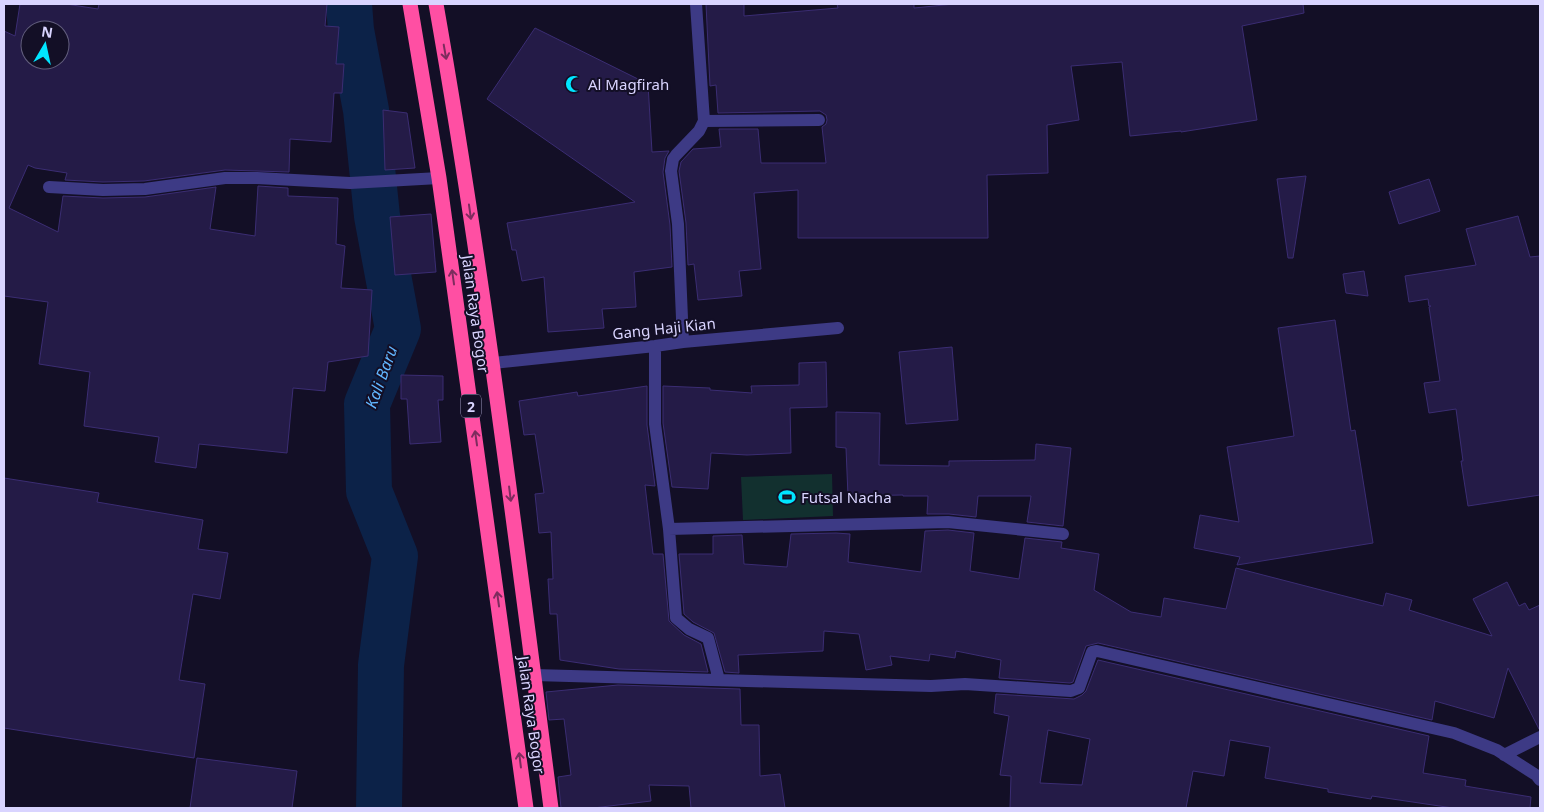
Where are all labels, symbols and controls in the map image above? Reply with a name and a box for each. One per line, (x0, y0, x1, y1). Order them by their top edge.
north arrow (20, 20, 70, 70)
text: N (40, 21, 54, 42)
one-way arrow (440, 43, 450, 59)
mosque icon: Al Magfirah (564, 74, 584, 94)
place label: Al Magfirah (588, 74, 669, 94)
one-way arrow (466, 204, 476, 220)
street label: Jalan Raya Bogor (458, 252, 494, 374)
one-way arrow (448, 269, 458, 285)
street label: Gang Haji Kian (611, 313, 717, 343)
water label: Kali Baru (360, 343, 402, 411)
road number: 2 (461, 394, 481, 418)
one-way arrow (470, 430, 480, 446)
one-way arrow (505, 486, 515, 502)
sports icon: Futsal Nacha (777, 487, 797, 507)
place label: Futsal Nacha (801, 487, 892, 507)
one-way arrow (493, 591, 503, 607)
street label: Jalan Raya Bogor (514, 653, 550, 775)
one-way arrow (515, 752, 525, 768)

